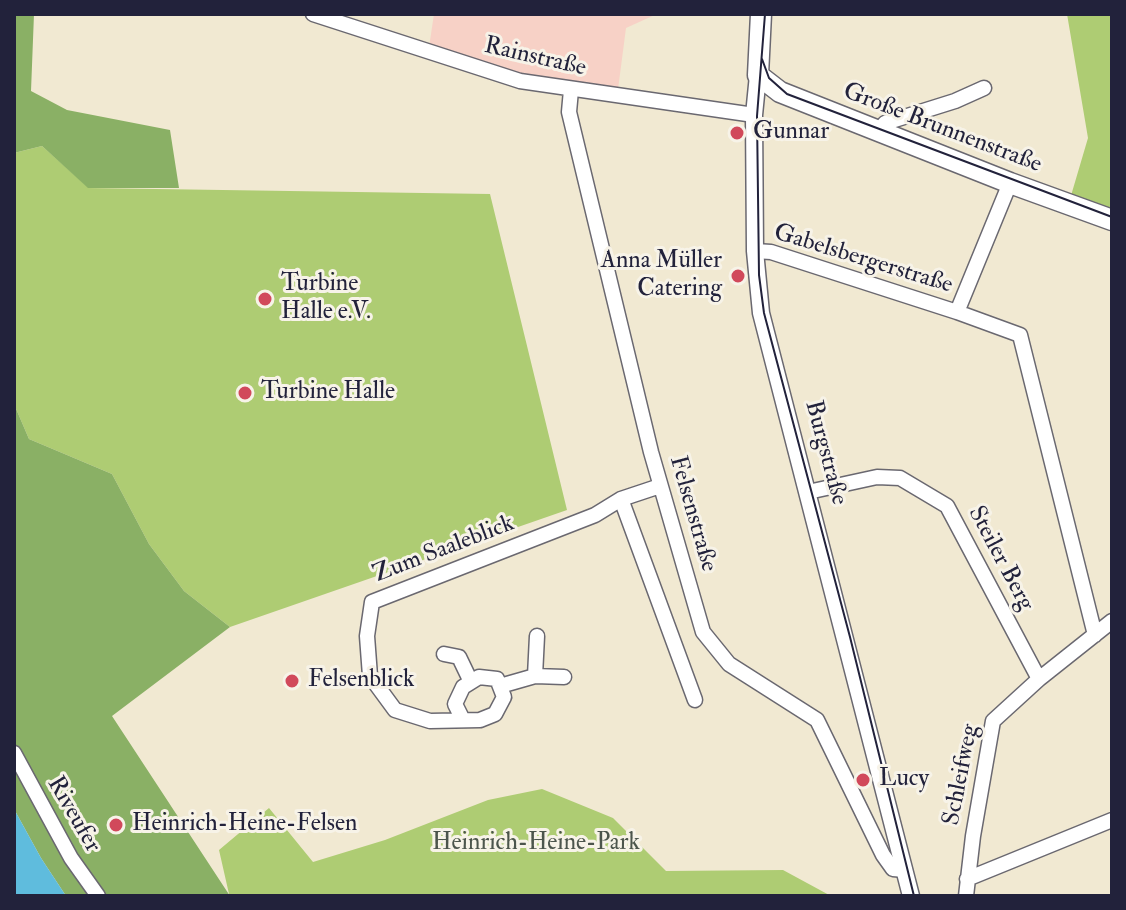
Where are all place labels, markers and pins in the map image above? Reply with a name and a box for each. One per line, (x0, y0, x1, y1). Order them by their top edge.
place label: Gunnar (753, 119, 829, 147)
marker: Gunnar (728, 124, 746, 142)
place label: Anna Müller Catering (601, 248, 722, 304)
marker: Anna Müller Catering (729, 267, 747, 285)
place label: Turbine Halle e.V. (281, 271, 371, 327)
marker: Turbine Halle e.V. (256, 290, 274, 308)
place label: Turbine Halle (261, 379, 395, 407)
marker: Turbine Halle (236, 384, 254, 402)
place label: Felsenblick (308, 667, 414, 695)
marker: Felsenblick (283, 672, 301, 690)
place label: Lucy (879, 766, 929, 794)
marker: Lucy (854, 771, 872, 789)
place label: Heinrich-Heine-Felsen (132, 811, 357, 839)
marker: Heinrich-Heine-Felsen (107, 816, 125, 834)

